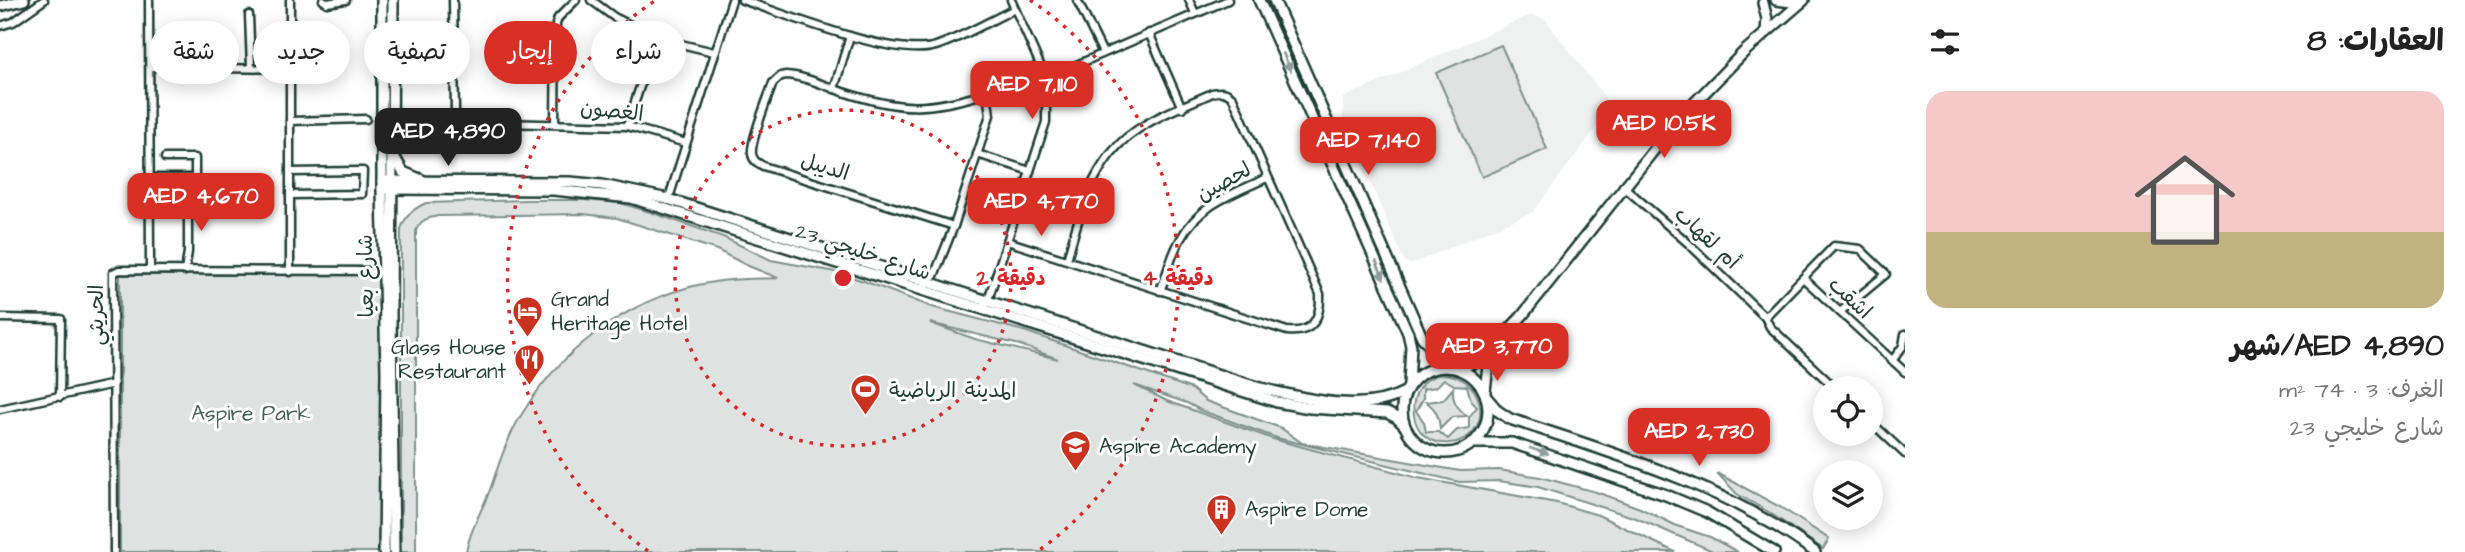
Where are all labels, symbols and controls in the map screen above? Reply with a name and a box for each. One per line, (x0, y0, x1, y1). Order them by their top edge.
text: العقارات: 8 (2307, 20, 2444, 62)
chip: شقة (149, 21, 239, 84)
chip: جديد (253, 21, 350, 84)
chip: تصفية (364, 21, 470, 84)
chip: إيجار (484, 21, 577, 84)
chip: شراء (591, 21, 686, 84)
icon: filters (1926, 23, 1964, 61)
one-way arrow (1282, 52, 1293, 73)
pin: AED 7,110 (952, 61, 1112, 121)
text: AED 7,110 (986, 68, 1078, 100)
street label: الغصون (579, 93, 645, 129)
pin: AED 10.5K (1584, 100, 1744, 160)
text: AED 10.5K (1612, 107, 1716, 139)
pin: AED 4,890 (368, 108, 528, 168)
text: AED 4,890 (391, 115, 505, 147)
pin: AED 7,140 (1288, 118, 1448, 177)
text: AED 7,140 (1316, 124, 1420, 156)
icon: home (2122, 137, 2248, 263)
street label: الديبل (797, 146, 853, 188)
street label: لحصين (1191, 155, 1257, 209)
pin: AED 4,670 (121, 174, 281, 233)
pin: AED 4,770 (961, 178, 1121, 238)
text: AED 4,670 (143, 180, 259, 212)
text: AED 4,770 (983, 185, 1099, 217)
street label: أم لقهاب (1667, 200, 1746, 277)
street label: شارع خليجي 23 (790, 216, 934, 291)
street label: شارع بعيا (351, 234, 381, 318)
one-way arrow (1374, 260, 1386, 280)
text: 2 دقيقة (976, 264, 1045, 293)
text: 4 دقيقة (1142, 264, 1214, 293)
centre of rings (831, 266, 855, 290)
street label: اشقب (1822, 270, 1878, 326)
street label: الحريثي (82, 285, 115, 345)
place label: Grand Heritage Hotel (551, 285, 687, 340)
hotel icon: Grand Heritage Hotel (511, 294, 545, 338)
pin: AED 3,770 (1417, 324, 1577, 383)
text: AED 4,890/شهر (2231, 325, 2444, 367)
text: AED 3,770 (1441, 330, 1553, 362)
place label: Glass House Restaurant (391, 333, 506, 386)
restaurant icon: Glass House Restaurant (512, 342, 546, 386)
sports icon: المدينة الرياضية (849, 373, 883, 417)
text: الغرف: 3 · 74 m² (2279, 374, 2444, 406)
place label: المدينة الرياضية (889, 376, 1016, 405)
map controls (1813, 376, 1883, 530)
button: locate (1813, 376, 1883, 446)
park label: Aspire Park (192, 399, 310, 429)
pin: AED 2,730 (1619, 408, 1779, 468)
text: شارع خليجي 23 (2290, 412, 2444, 444)
text: AED 2,730 (1644, 415, 1754, 447)
school or university icon: Aspire Academy (1059, 429, 1093, 473)
place label: Aspire Academy (1099, 432, 1257, 463)
one-way arrow (1529, 446, 1550, 457)
button: layers (1813, 460, 1883, 530)
building icon: Aspire Dome (1205, 492, 1239, 536)
place label: Aspire Dome (1245, 495, 1368, 525)

